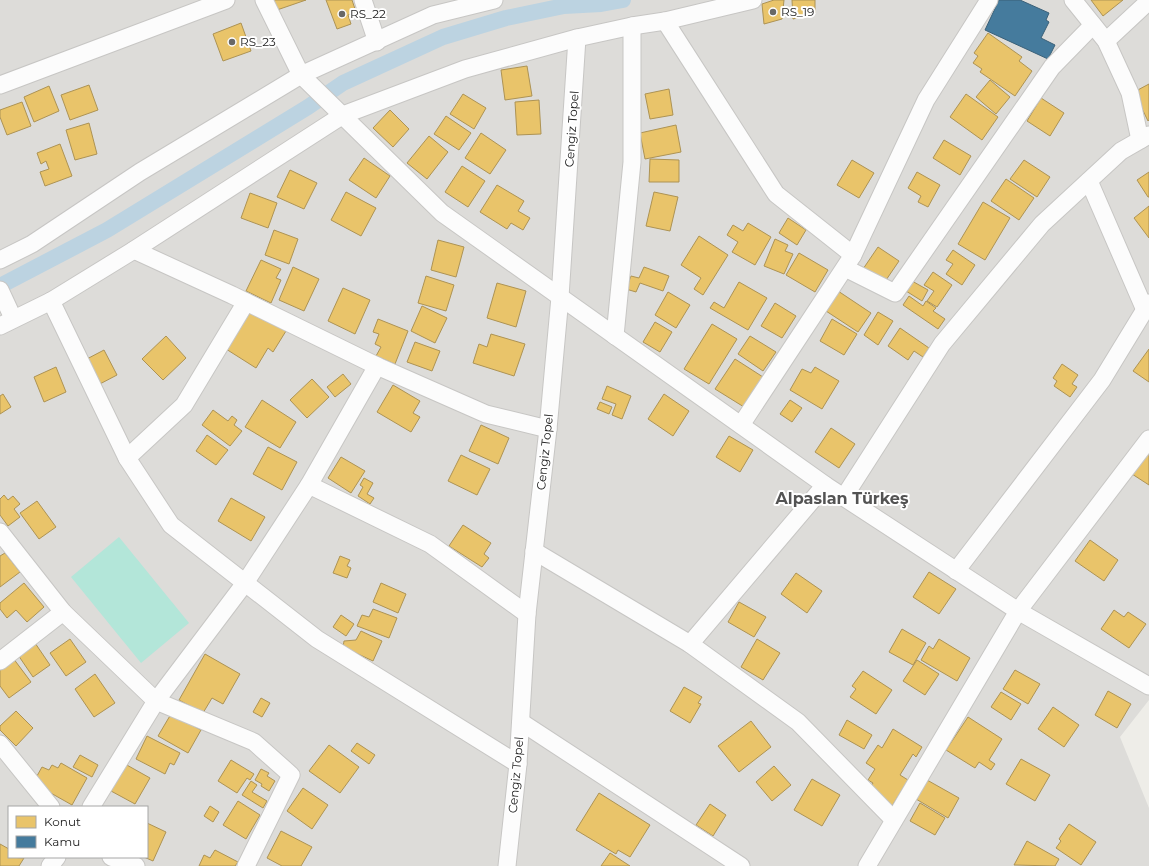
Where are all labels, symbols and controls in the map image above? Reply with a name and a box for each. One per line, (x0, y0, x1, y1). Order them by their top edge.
place label: RS_19 (781, 4, 814, 19)
place label: RS_22 (350, 6, 386, 21)
marker: RS_19 (768, 7, 778, 17)
marker: RS_22 (337, 9, 347, 19)
place label: RS_23 (240, 34, 276, 49)
marker: RS_23 (227, 37, 237, 47)
street label: Cengiz Topel (561, 90, 582, 168)
street label: Cengiz Topel (533, 413, 556, 491)
district label: Alpaslan Türkeş (775, 489, 909, 509)
street label: Cengiz Topel (505, 736, 526, 814)
legend (8, 806, 148, 858)
text: Konut (44, 814, 81, 829)
text: Kamu (44, 834, 80, 849)

